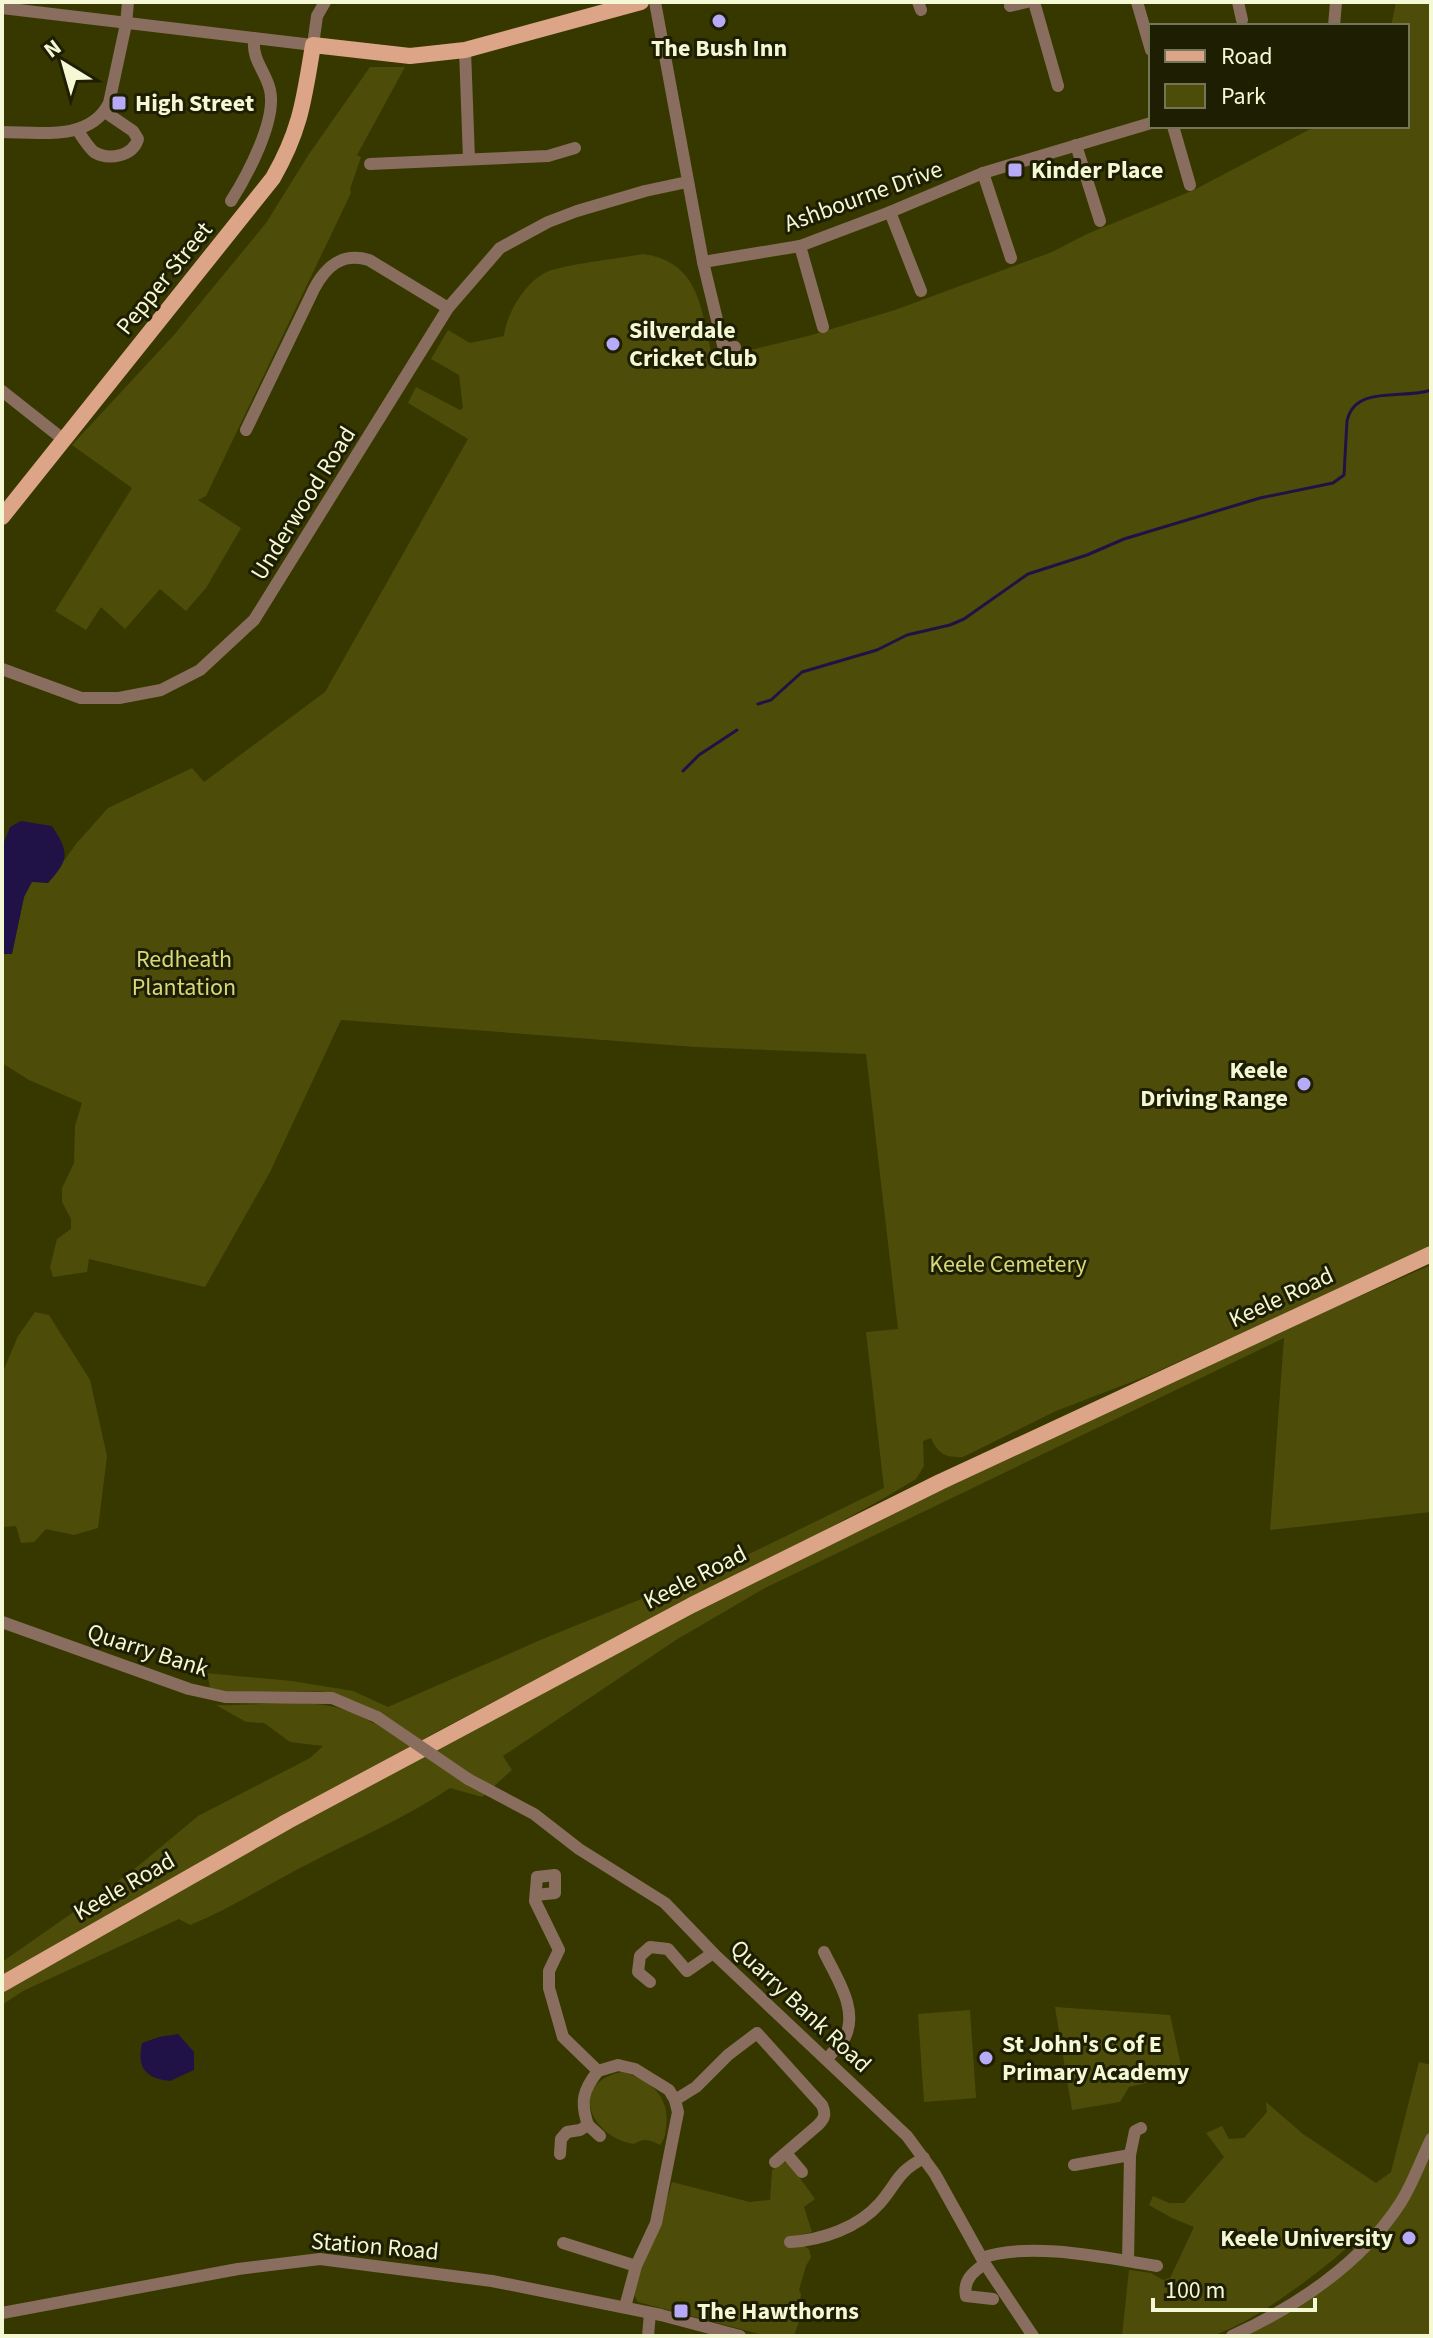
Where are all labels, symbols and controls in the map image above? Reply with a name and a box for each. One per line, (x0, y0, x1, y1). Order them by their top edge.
marker: The Bush Inn (710, 12, 728, 30)
north arrow (24, 24, 104, 104)
legend (1149, 24, 1409, 128)
place label: The Bush Inn (651, 31, 787, 66)
text: N (37, 32, 68, 66)
text: Road (1221, 39, 1273, 74)
text: Park (1221, 79, 1266, 114)
place label: High Street (135, 86, 254, 121)
marker: High Street (110, 94, 128, 112)
street label: Ashbourne Drive (779, 152, 947, 241)
place label: Kinder Place (1031, 153, 1163, 188)
marker: Kinder Place (1006, 161, 1024, 179)
street label: Pepper Street (108, 214, 221, 342)
place label: Silverdale Cricket Club (629, 313, 757, 376)
marker: Silverdale Cricket Club (604, 335, 622, 353)
street label: Underwood Road (242, 420, 365, 587)
park label: Redheath Plantation (132, 942, 236, 1005)
place label: Keele Driving Range (1140, 1053, 1288, 1116)
marker: Keele Driving Range (1295, 1075, 1313, 1093)
park label: Keele Cemetery (929, 1247, 1087, 1282)
street label: Keele Road (1223, 1258, 1339, 1337)
street label: Keele Road (637, 1536, 753, 1618)
street label: Quarry Bank (83, 1614, 213, 1687)
street label: Keele Road (67, 1843, 181, 1930)
street label: Quarry Bank Road (722, 1932, 879, 2081)
place label: St John's C of E Primary Academy (1002, 2027, 1190, 2090)
marker: St John's C of E Primary Academy (977, 2049, 995, 2067)
place label: Keele University (1220, 2221, 1393, 2256)
street label: Station Road (310, 2223, 440, 2270)
marker: Keele University (1400, 2229, 1418, 2247)
scale bar (1153, 2262, 1315, 2312)
text: 100 m (1165, 2273, 1225, 2308)
place label: The Hawthorns (697, 2294, 859, 2329)
marker: The Hawthorns (672, 2302, 690, 2320)

